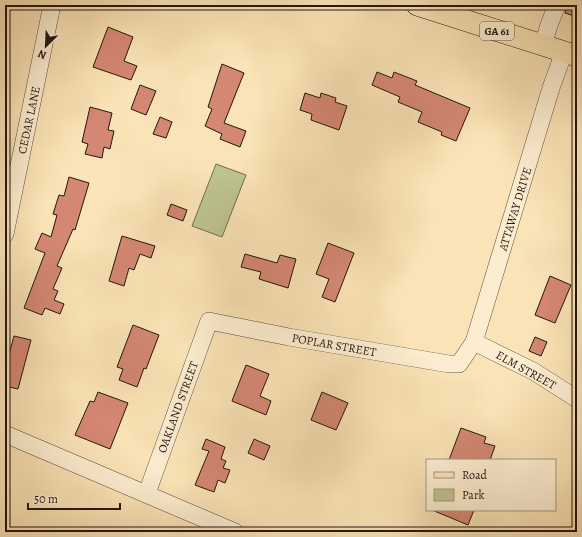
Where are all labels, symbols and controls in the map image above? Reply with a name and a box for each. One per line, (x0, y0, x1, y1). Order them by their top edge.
road number: GA 61 (480, 22, 514, 40)
north arrow (26, 26, 66, 66)
text: N (35, 46, 49, 63)
street label: CEDAR LANE (14, 85, 44, 155)
street label: ATTAWAY DRIVE (494, 165, 535, 254)
street label: POPLAR STREET (290, 330, 378, 360)
street label: ELM STREET (493, 347, 559, 393)
street label: OAKLAND STREET (154, 358, 202, 455)
legend (426, 459, 556, 511)
text: Road (462, 467, 488, 483)
scale bar (28, 485, 120, 511)
text: Park (462, 487, 485, 503)
text: 50 m (34, 491, 58, 507)

